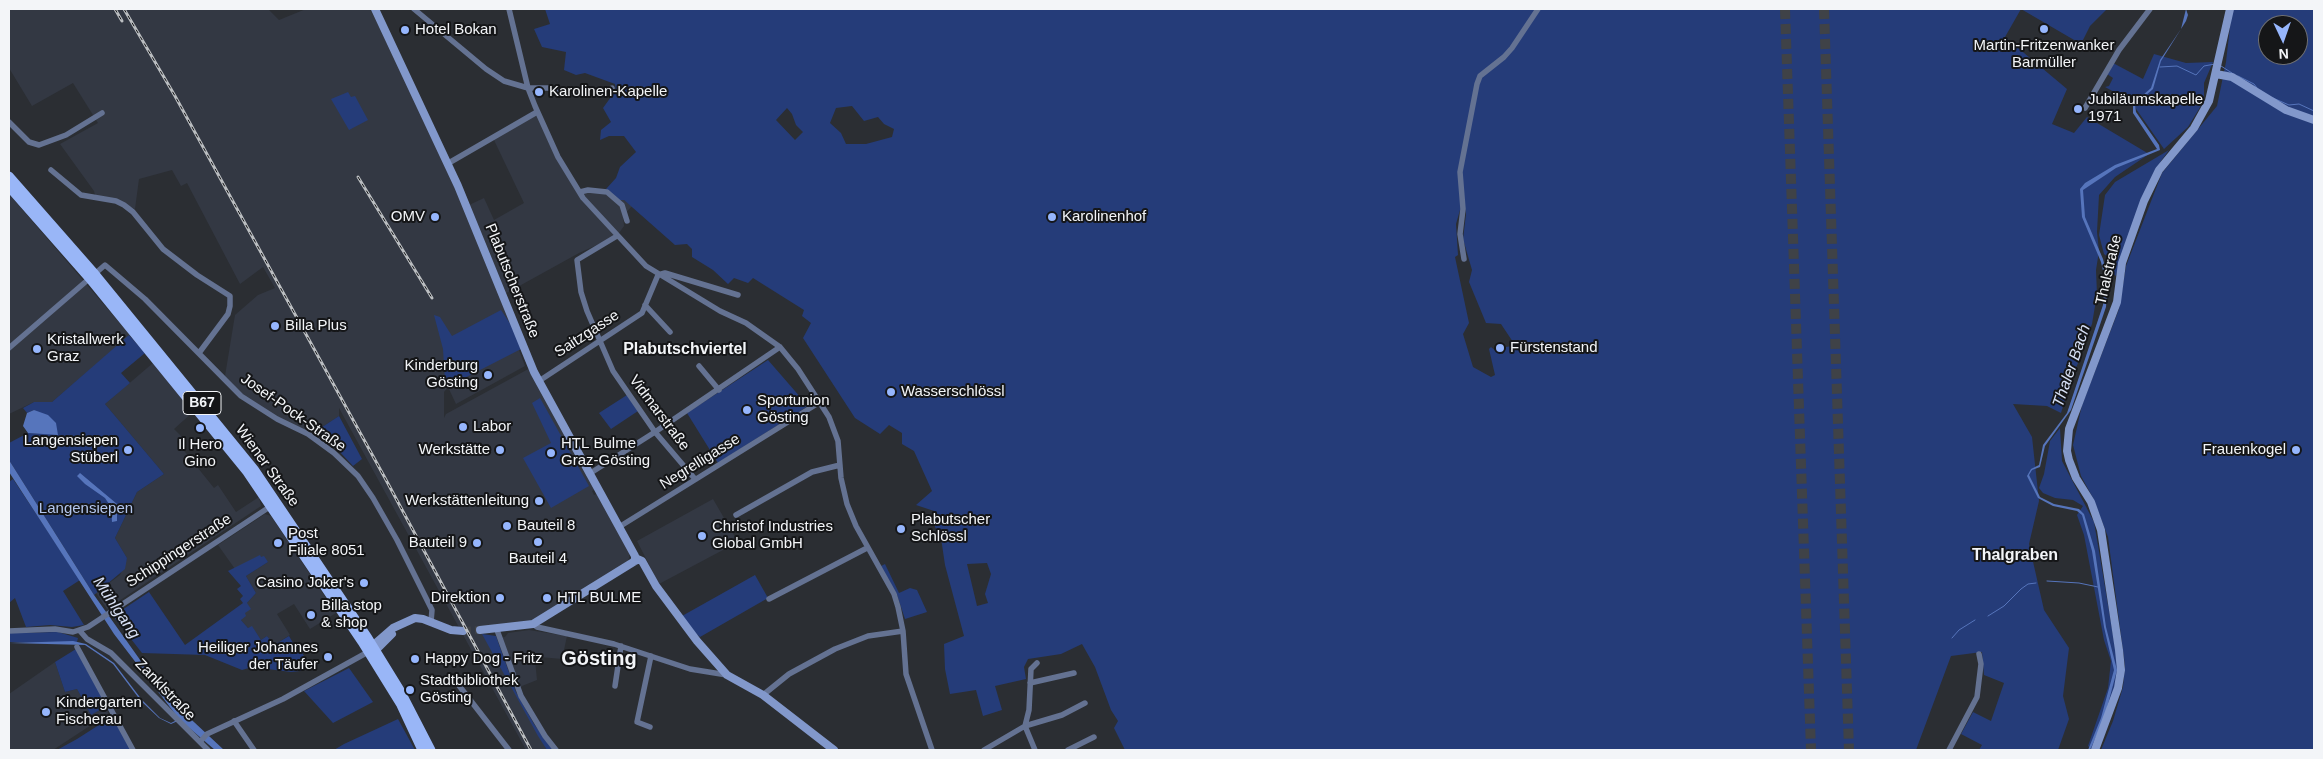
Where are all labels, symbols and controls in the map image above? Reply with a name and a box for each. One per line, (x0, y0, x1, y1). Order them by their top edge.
north arrow (2258, 15, 2308, 65)
place label: Hotel Bokan (415, 21, 497, 39)
marker: Martin-Fritzenwanker Barmüller (2038, 23, 2050, 35)
marker: Hotel Bokan (399, 24, 411, 36)
place label: Martin-Fritzenwanker Barmüller (1974, 37, 2114, 72)
text: N (2278, 46, 2289, 62)
place label: Karolinen-Kapelle (549, 83, 667, 101)
marker: Karolinen-Kapelle (533, 86, 545, 98)
place label: Jubiläumskapelle 1971 (2088, 91, 2203, 126)
marker: Jubiläumskapelle 1971 (2072, 103, 2084, 115)
place label: OMV (391, 208, 425, 226)
place label: Karolinenhof (1062, 208, 1146, 226)
marker: OMV (429, 211, 441, 223)
marker: Karolinenhof (1046, 211, 1058, 223)
street label: Plabutscherstraße (481, 221, 543, 341)
street label: Thalstraße (2092, 233, 2126, 307)
street label: Saitzgasse (551, 306, 623, 362)
place label: Billa Plus (285, 317, 347, 335)
marker: Billa Plus (269, 320, 281, 332)
water label: Thaler Bach (2049, 322, 2095, 410)
place label: Kristallwerk Graz (47, 331, 124, 366)
place label: Fürstenstand (1510, 339, 1598, 357)
district label: Plabutschviertel (623, 340, 747, 360)
marker: Fürstenstand (1494, 342, 1506, 354)
marker: Kristallwerk Graz (31, 343, 43, 355)
place label: Kinderburg Gösting (405, 357, 478, 392)
marker: Kinderburg Gösting (482, 369, 494, 381)
street label: Josef-Pock-Straße (237, 370, 349, 456)
street label: Vidmarstraße (625, 372, 693, 454)
place label: Wasserschlössl (901, 383, 1005, 401)
marker: Wasserschlössl (885, 386, 897, 398)
road number: B67 (183, 392, 221, 414)
place label: Sportunion Gösting (757, 392, 830, 427)
marker: Sportunion Gösting (741, 404, 753, 416)
place label: Labor (473, 418, 511, 436)
marker: Labor (457, 421, 469, 433)
marker: Il Hero Gino (194, 422, 206, 434)
street label: Wiener Straße (231, 422, 303, 510)
street label: Negrelligasse (657, 430, 743, 494)
place label: Langensiepen Stüberl (24, 432, 118, 467)
place label: HTL Bulme Graz-Gösting (561, 435, 650, 470)
place label: Il Hero Gino (178, 436, 222, 471)
place label: Werkstätte (419, 441, 490, 459)
place label: Frauenkogel (2203, 441, 2286, 459)
marker: Langensiepen Stüberl (122, 444, 134, 456)
marker: Werkstätte (494, 444, 506, 456)
marker: Frauenkogel (2290, 444, 2302, 456)
marker: HTL Bulme Graz-Gösting (545, 447, 557, 459)
place label: Werkstättenleitung (405, 492, 529, 510)
marker: Werkstättenleitung (533, 495, 545, 507)
park label: Langensiepen (39, 500, 133, 518)
street label: Schippingerstraße (123, 510, 235, 592)
place label: Plabutscher Schlössl (911, 511, 990, 546)
place label: Bauteil 8 (517, 517, 575, 535)
place label: Christof Industries Global GmbH (712, 518, 833, 553)
marker: Bauteil 8 (501, 520, 513, 532)
marker: Plabutscher Schlössl (895, 523, 907, 535)
place label: Post Filiale 8051 (288, 525, 365, 560)
marker: Christof Industries Global GmbH (696, 530, 708, 542)
place label: Bauteil 9 (409, 534, 467, 552)
marker: Bauteil 4 (532, 536, 544, 548)
marker: Post Filiale 8051 (272, 537, 284, 549)
marker: Bauteil 9 (471, 537, 483, 549)
district label: Thalgraben (1972, 546, 2058, 566)
place label: Bauteil 4 (509, 550, 567, 568)
water label: Mühlgang (88, 574, 144, 642)
place label: Casino Joker's (256, 574, 354, 592)
marker: Casino Joker's (358, 577, 370, 589)
place label: Direktion (431, 589, 490, 607)
place label: HTL BULME (557, 589, 641, 607)
marker: Direktion (494, 592, 506, 604)
marker: HTL BULME (541, 592, 553, 604)
place label: Billa stop & shop (321, 597, 382, 632)
marker: Billa stop & shop (305, 609, 317, 621)
place label: Heiliger Johannes der Täufer (198, 639, 318, 674)
district label: Gösting (561, 647, 637, 671)
place label: Happy Dog - Fritz (425, 650, 543, 668)
marker: Heiliger Johannes der Täufer (322, 651, 334, 663)
marker: Happy Dog - Fritz (409, 653, 421, 665)
street label: Zanklstraße (131, 655, 199, 725)
place label: Stadtbibliothek Gösting (420, 672, 518, 707)
marker: Stadtbibliothek Gösting (404, 684, 416, 696)
place label: Kindergarten Fischerau (56, 694, 142, 729)
marker: Kindergarten Fischerau (40, 706, 52, 718)

